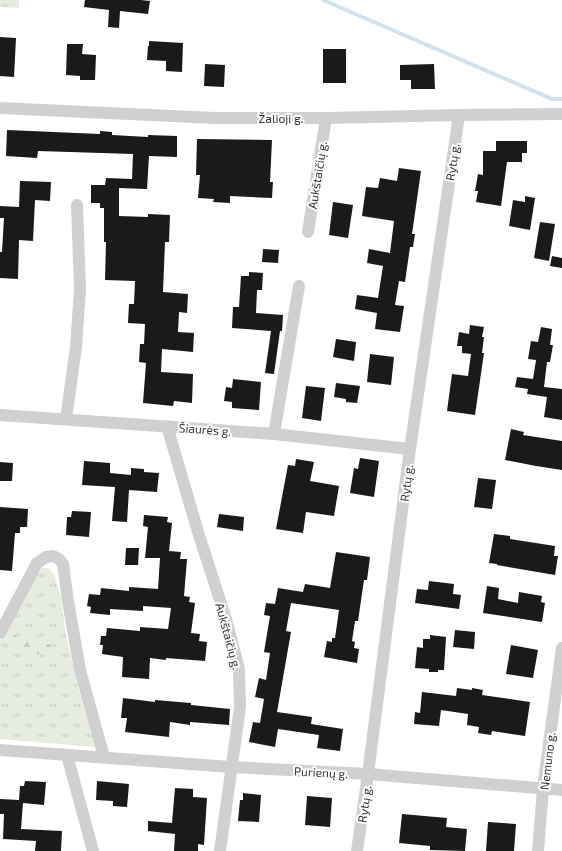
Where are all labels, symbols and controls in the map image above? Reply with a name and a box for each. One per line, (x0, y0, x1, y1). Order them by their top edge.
street label: Žalioji g. (259, 111, 303, 126)
street label: Aukštaičių g. (305, 140, 329, 210)
street label: Rytų g. (442, 143, 462, 181)
street label: Šiaurės g. (178, 420, 232, 438)
street label: Rytų g. (397, 464, 415, 502)
street label: Aukštaičių g. (213, 601, 245, 671)
street label: Nemuno g. (537, 731, 557, 791)
street label: Purienų g. (294, 764, 348, 780)
street label: Rytų g. (354, 785, 374, 823)

